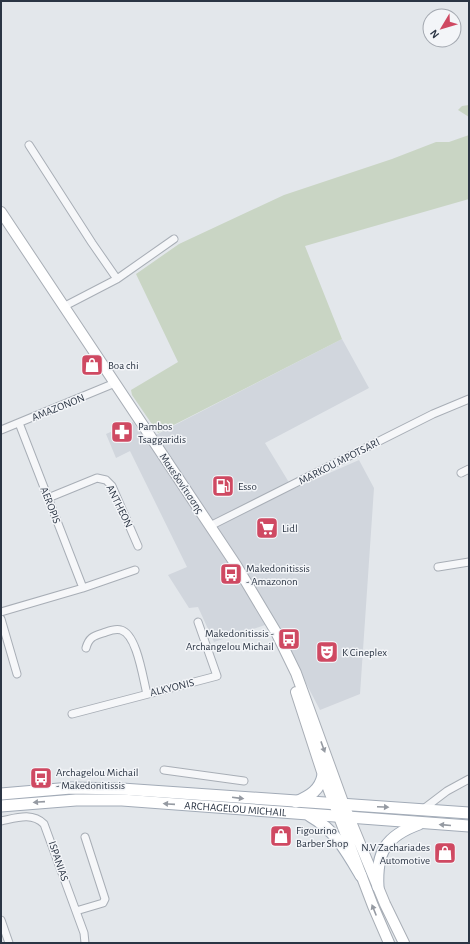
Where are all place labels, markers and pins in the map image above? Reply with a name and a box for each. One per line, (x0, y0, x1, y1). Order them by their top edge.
shop icon: Boa chi (79, 352, 105, 378)
place label: Boa chi (108, 360, 139, 371)
pharmacy icon: Pambos Tsaggaridis (109, 419, 135, 445)
place label: Pambos Tsaggaridis (138, 421, 186, 445)
fuel station icon: Esso (210, 473, 236, 499)
place label: Esso (238, 481, 257, 492)
supermarket icon: Lidl (254, 515, 280, 541)
place label: Lidl (282, 523, 298, 534)
bus stop icon: Makedonitissis - Amazonon (218, 561, 244, 587)
place label: Makedonitissis - Amazonon (246, 563, 310, 587)
bus stop icon: Makedonitissis - Archangelou Michail (276, 626, 302, 652)
place label: Makedonitissis - Archangelou Michail (186, 628, 275, 652)
theatre icon: K Cineplex (314, 639, 340, 665)
place label: K Cineplex (342, 647, 387, 658)
bus stop icon: Archagelou Michail - Makedonitissis (28, 765, 54, 791)
place label: Archagelou Michail - Makedonitissis (56, 767, 139, 791)
shop icon: Figourino Barber Shop (268, 823, 294, 849)
place label: Figourino Barber Shop (296, 825, 349, 849)
shop icon: N.V Zachariades Automotive (432, 840, 458, 866)
place label: N.V Zachariades Automotive (361, 842, 430, 866)

